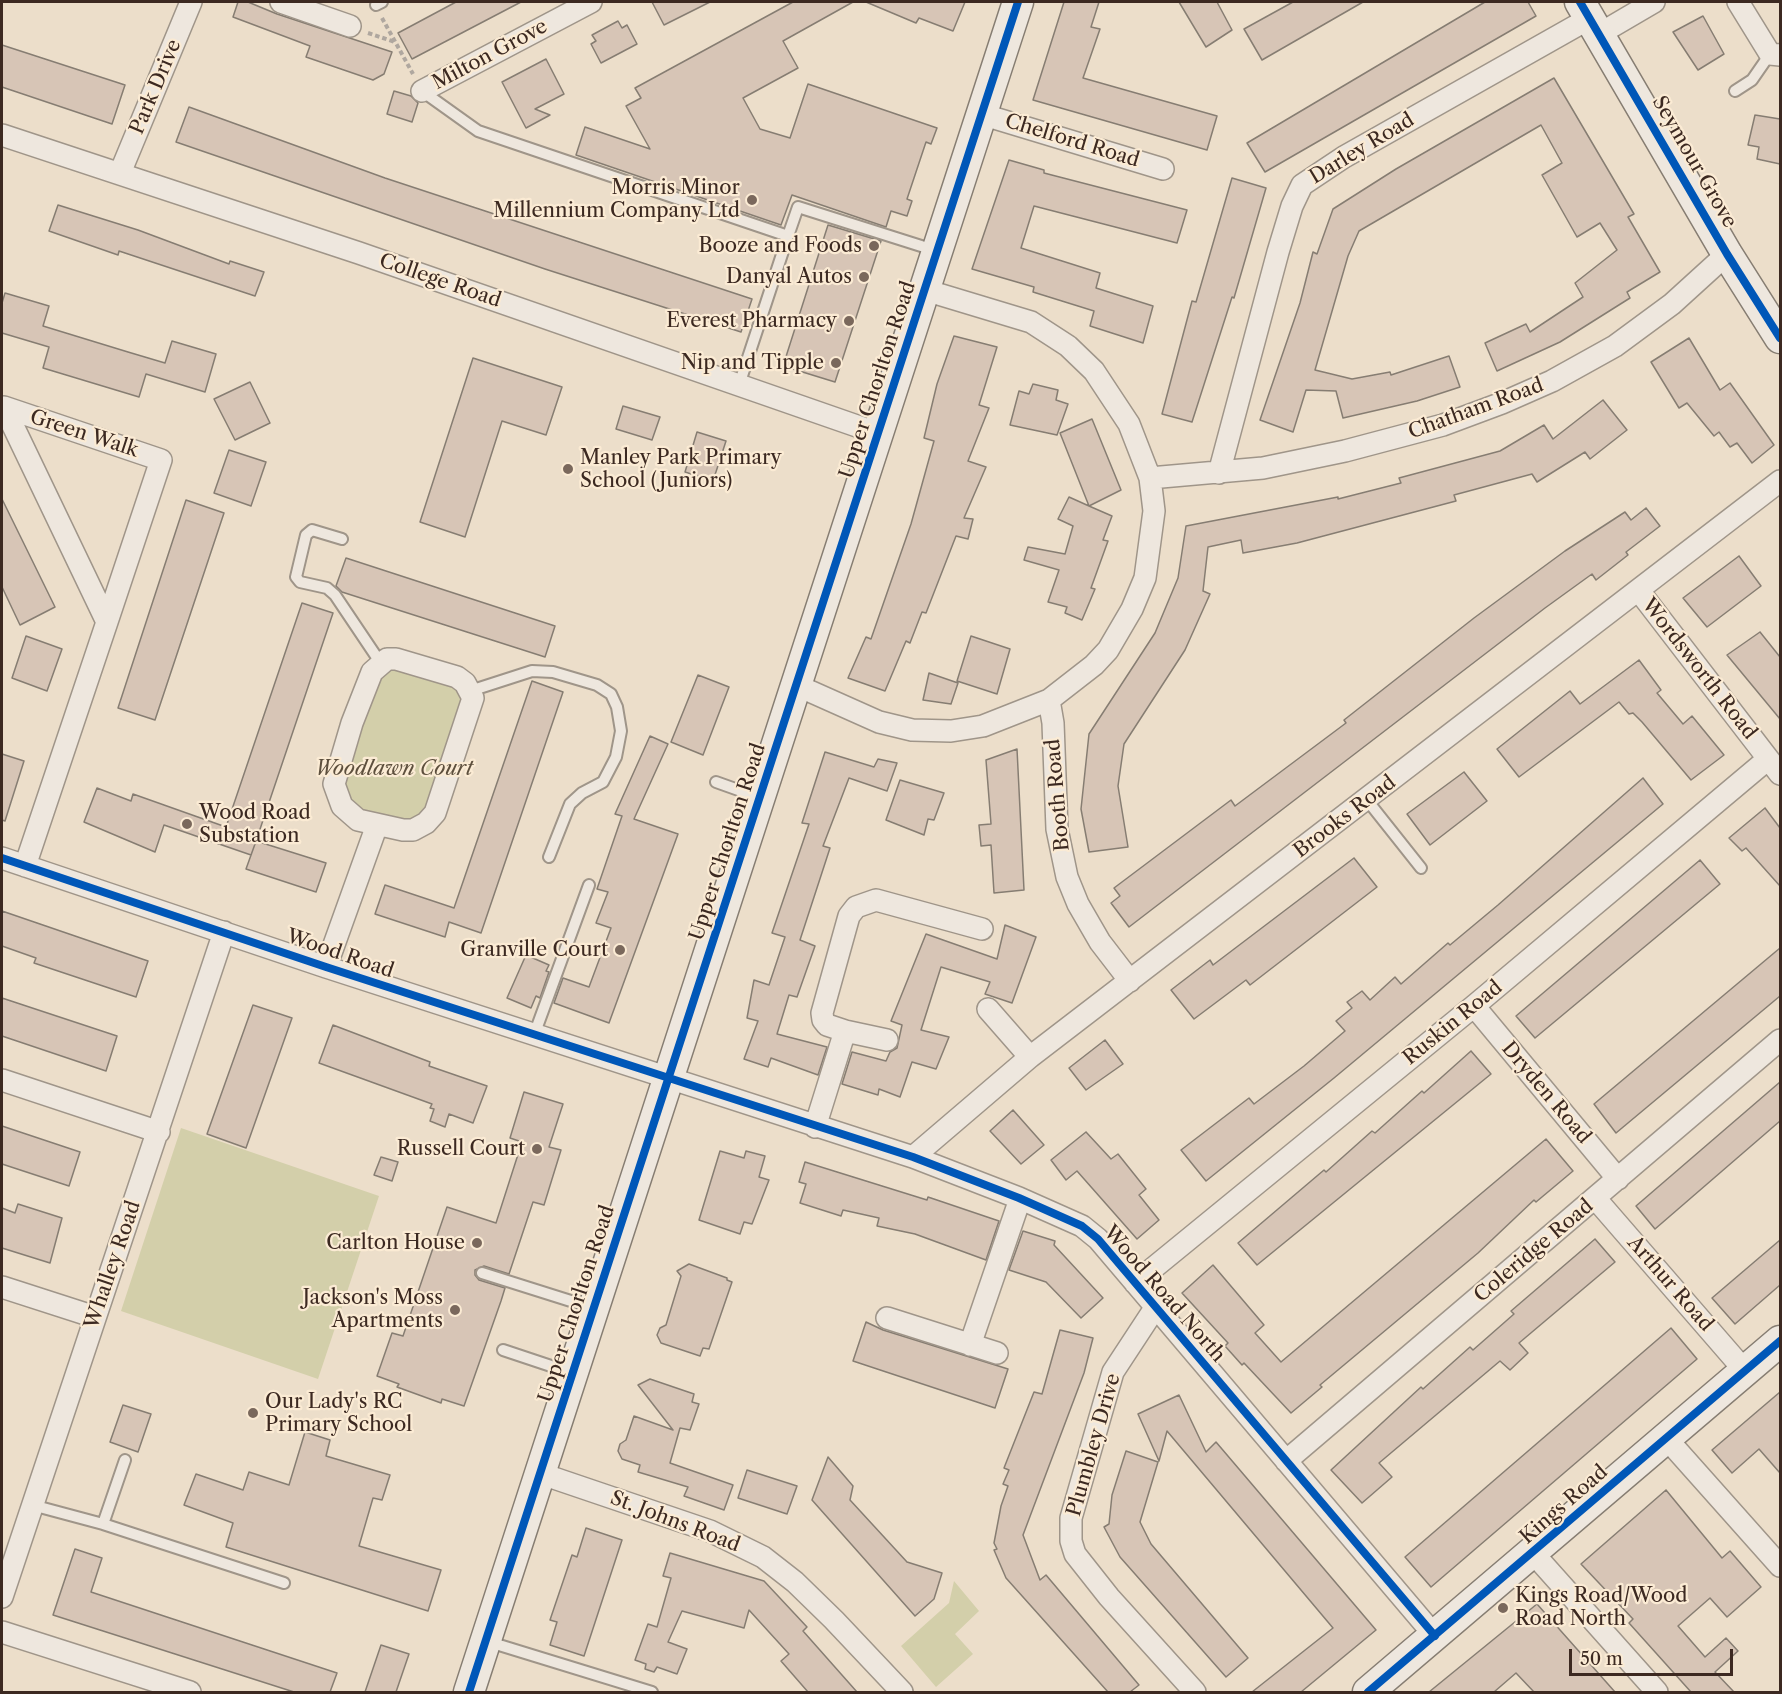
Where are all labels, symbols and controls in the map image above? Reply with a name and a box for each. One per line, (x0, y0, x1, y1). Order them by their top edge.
street label: Milton Grove (428, 15, 552, 95)
street label: Park Drive (125, 36, 187, 138)
street label: Seymour Grove (1647, 92, 1741, 232)
street label: Darley Road (1305, 108, 1419, 190)
street label: Chelford Road (1002, 109, 1142, 173)
place label: Morris Minor Millennium Company Ltd (493, 176, 740, 223)
marker: Morris Minor Millennium Company Ltd (745, 193, 759, 207)
place label: Booze and Foods (699, 234, 862, 258)
marker: Booze and Foods (867, 239, 881, 253)
street label: College Road (376, 249, 504, 313)
place label: Danyal Autos (726, 265, 852, 289)
marker: Danyal Autos (857, 270, 871, 284)
street label: Upper Chorlton Road (835, 278, 921, 482)
place label: Everest Pharmacy (666, 309, 837, 333)
marker: Everest Pharmacy (842, 314, 856, 328)
place label: Nip and Tipple (681, 351, 824, 375)
marker: Nip and Tipple (829, 356, 843, 370)
street label: Chatham Road (1405, 373, 1547, 445)
street label: Green Walk (27, 405, 141, 463)
place label: Manley Park Primary School (Juniors) (580, 446, 782, 493)
marker: Manley Park Primary School (Juniors) (561, 462, 575, 476)
street label: Wordsworth Road (1636, 594, 1762, 744)
street label: Booth Road (1041, 738, 1075, 852)
street label: Upper Chorlton Road (685, 740, 771, 944)
park label: Woodlawn Court (315, 757, 473, 781)
street label: Brooks Road (1289, 771, 1401, 863)
place label: Wood Road Substation (199, 801, 311, 848)
marker: Wood Road Substation (180, 817, 194, 831)
street label: Wood Road (283, 924, 397, 984)
place label: Granville Court (460, 938, 608, 962)
marker: Granville Court (613, 943, 627, 957)
street label: Ruskin Road (1399, 976, 1507, 1070)
street label: Dryden Road (1496, 1037, 1596, 1149)
place label: Russell Court (397, 1137, 525, 1161)
marker: Russell Court (530, 1142, 544, 1156)
street label: Coleridge Road (1470, 1194, 1598, 1308)
street label: Whalley Road (80, 1198, 146, 1332)
street label: Upper Chorlton Road (534, 1202, 620, 1406)
street label: Wood Road North (1098, 1221, 1230, 1367)
place label: Carlton House (326, 1231, 465, 1255)
street label: Arthur Road (1622, 1231, 1718, 1337)
marker: Carlton House (470, 1236, 484, 1250)
place label: Jackson's Moss Apartments (303, 1286, 443, 1333)
marker: Jackson's Moss Apartments (448, 1303, 462, 1317)
street label: Plumbley Drive (1062, 1371, 1126, 1519)
place label: Our Lady's RC Primary School (265, 1390, 412, 1437)
marker: Our Lady's RC Primary School (246, 1406, 260, 1420)
street label: Kings Road (1515, 1460, 1613, 1550)
street label: St. Johns Road (607, 1486, 743, 1558)
place label: Kings Road/Wood Road North (1515, 1584, 1687, 1631)
marker: Kings Road/Wood Road North (1496, 1601, 1510, 1615)
scale bar (1572, 1637, 1736, 1675)
text: 50 m (1580, 1648, 1623, 1670)

